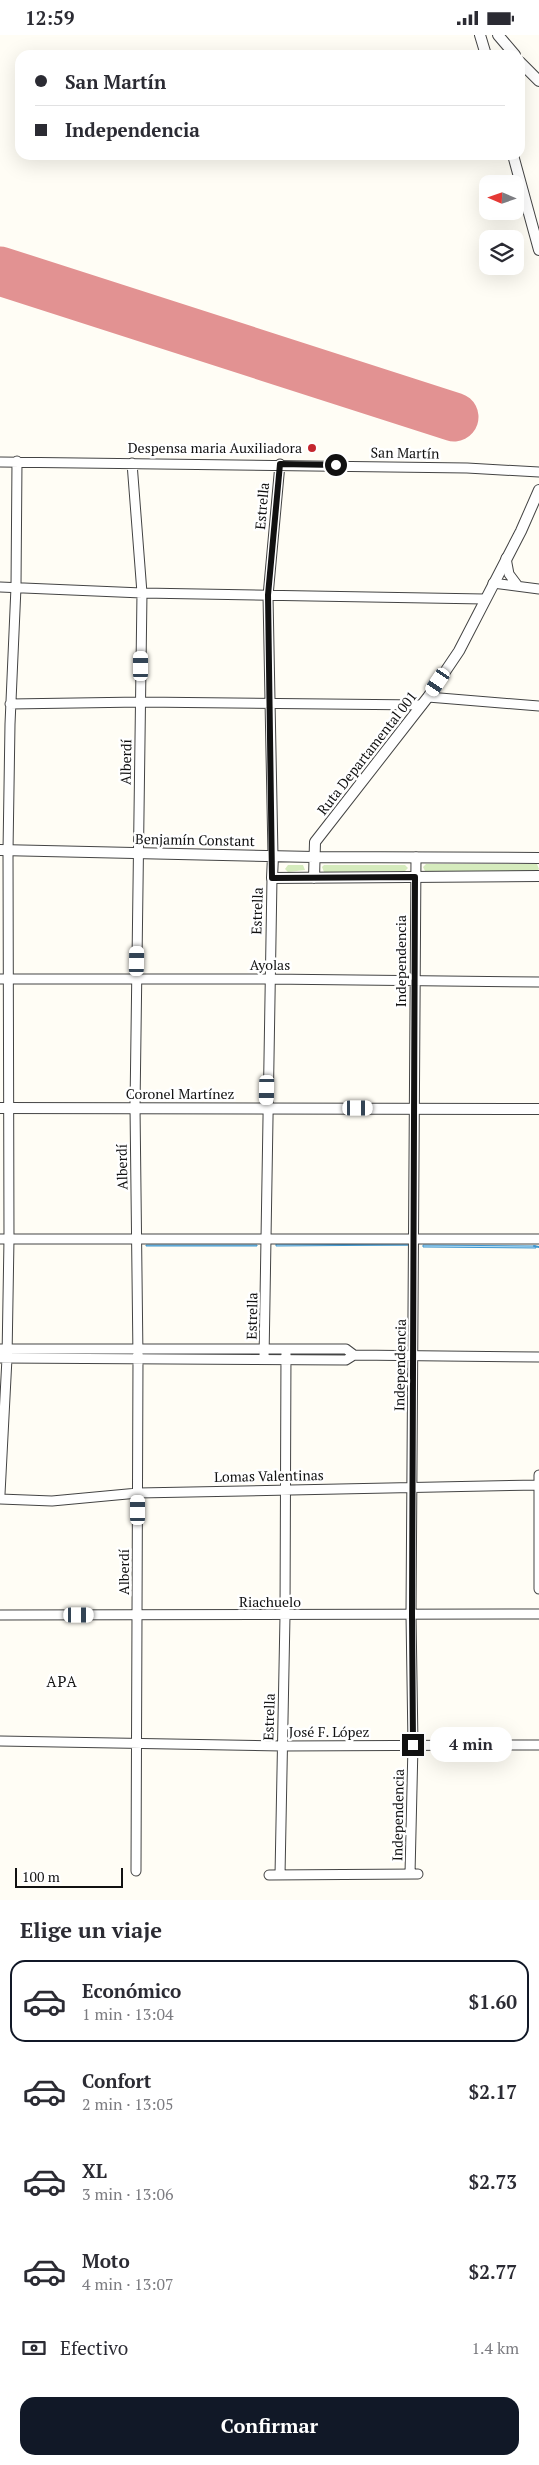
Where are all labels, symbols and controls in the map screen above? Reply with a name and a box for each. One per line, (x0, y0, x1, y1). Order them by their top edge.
text: 12:59 (25, 5, 74, 30)
text: San Martín (65, 69, 166, 94)
text: Independencia (65, 117, 200, 142)
north arrow (479, 175, 524, 220)
map controls (479, 175, 524, 275)
button: layers (479, 230, 524, 275)
place label: Despensa maria Auxiliadora (128, 438, 302, 457)
marker: Despensa maria Auxiliadora (306, 442, 318, 454)
street label: San Martín (371, 442, 440, 463)
route start (325, 454, 347, 476)
street label: Estrella (250, 482, 273, 530)
car (133, 651, 148, 681)
car (423, 665, 452, 699)
street label: Ruta Departamental 001 (312, 687, 421, 818)
street label: Alberdí (116, 738, 135, 785)
street label: Benjamín Constant (135, 829, 256, 850)
street label: Estrella (246, 887, 267, 935)
street label: Independencia (391, 915, 410, 1007)
car (129, 946, 144, 976)
street label: Ayolas (250, 955, 290, 974)
car (259, 1075, 274, 1105)
street label: Coronel Martínez (126, 1084, 234, 1103)
car (343, 1101, 373, 1116)
street label: Alberdí (112, 1143, 131, 1190)
street label: Estrella (242, 1292, 261, 1340)
street label: Independencia (389, 1319, 410, 1411)
street label: Lomas Valentinas (214, 1465, 324, 1486)
car (130, 1495, 145, 1525)
street label: Alberdí (114, 1548, 133, 1595)
street label: Riachuelo (239, 1592, 301, 1611)
car (64, 1608, 94, 1623)
district label: APA (46, 1671, 78, 1691)
street label: Estrella (258, 1693, 279, 1741)
street label: José F. López (289, 1722, 369, 1741)
callout: 4 min (430, 1727, 513, 1763)
text: 4 min (449, 1733, 493, 1755)
route end (402, 1734, 424, 1756)
street label: Independencia (387, 1769, 408, 1861)
scale bar (15, 1865, 122, 1888)
text: 100 m (22, 1867, 60, 1886)
text: Elige un viaje (20, 1915, 162, 1944)
text: Económico (82, 1978, 181, 2003)
icon: car (22, 1979, 67, 2024)
text: $1.60 (468, 1989, 517, 2014)
text: 1 min · 13:04 (82, 2003, 174, 2025)
text: Confort (82, 2068, 151, 2093)
icon: car (22, 2069, 67, 2114)
text: $2.17 (468, 2079, 517, 2104)
text: 2 min · 13:05 (82, 2093, 174, 2115)
text: XL (82, 2158, 107, 2183)
icon: car (22, 2159, 67, 2204)
text: $2.73 (468, 2169, 517, 2194)
text: 3 min · 13:06 (82, 2183, 174, 2205)
text: Moto (82, 2248, 130, 2273)
icon: car (22, 2249, 67, 2294)
text: $2.77 (468, 2259, 517, 2284)
text: 4 min · 13:07 (82, 2273, 174, 2295)
icon: cash (20, 2334, 48, 2362)
text: Efectivo (60, 2335, 128, 2360)
text: 1.4 km (472, 2337, 519, 2359)
button: Confirmar (20, 2397, 519, 2455)

